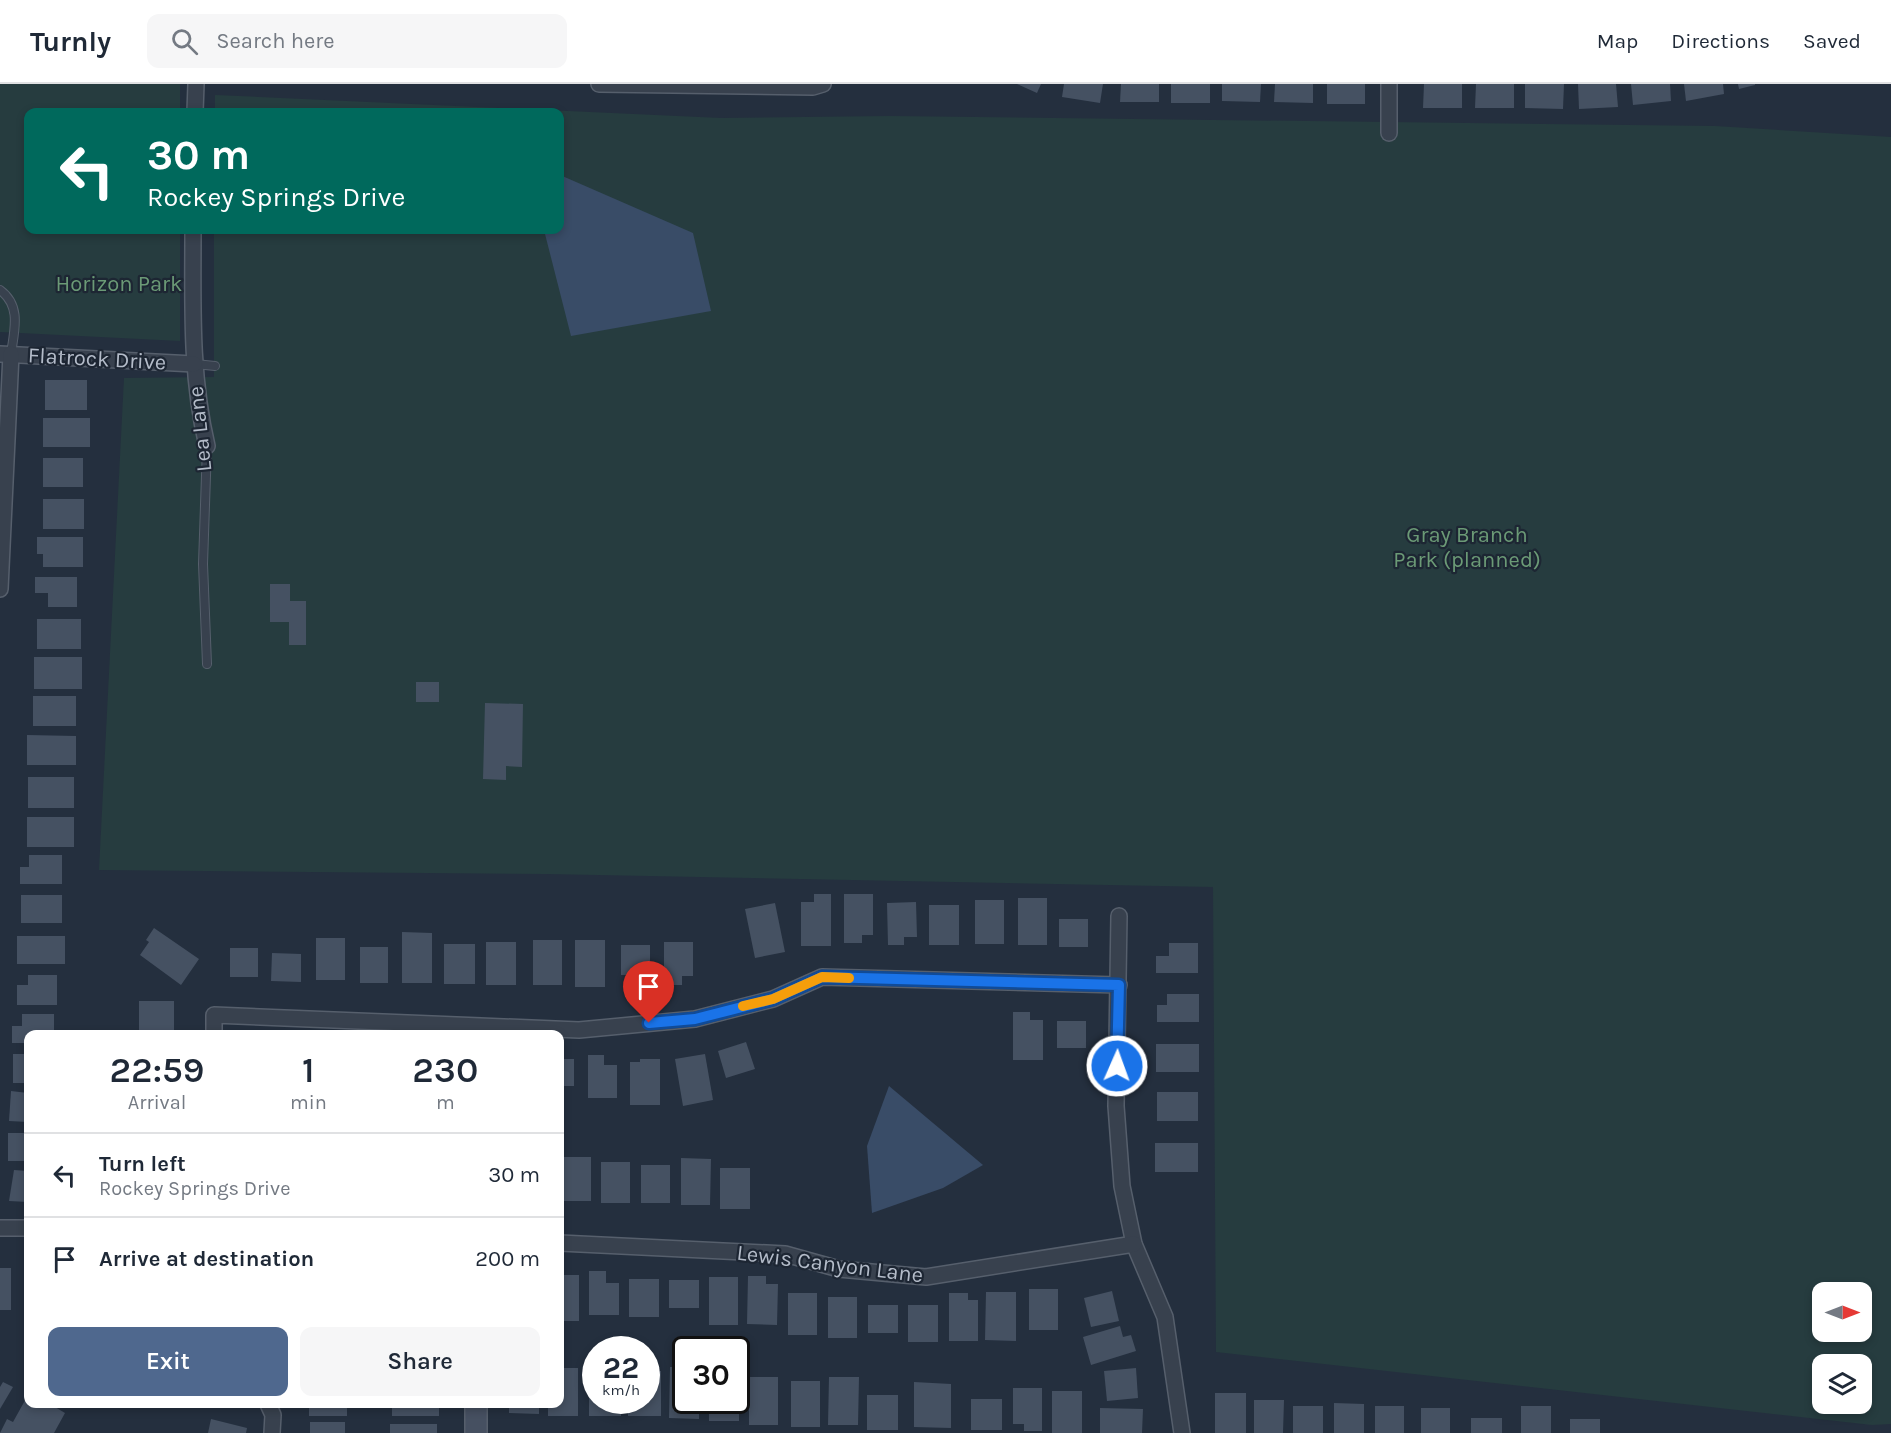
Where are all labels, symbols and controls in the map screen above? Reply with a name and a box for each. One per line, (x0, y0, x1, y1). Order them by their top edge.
search box (147, 14, 567, 68)
text: Turnly (30, 25, 111, 58)
icon: search (168, 25, 201, 58)
text: Search here (216, 28, 335, 54)
text: Map (1597, 29, 1638, 53)
text: Directions (1671, 29, 1770, 53)
text: Saved (1803, 29, 1861, 53)
text: 30 m (147, 130, 250, 180)
icon: left (48, 132, 126, 210)
text: Rockey Springs Drive (147, 181, 405, 213)
park label: Horizon Park (56, 271, 182, 297)
street label: Flatrock Drive (27, 342, 167, 376)
street label: Lea Lane (183, 385, 217, 473)
park label: Gray Branch Park (planned) (1393, 522, 1541, 573)
pin (623, 961, 674, 1023)
icon: arrive (632, 970, 665, 1003)
position arrow (1085, 1034, 1149, 1098)
text: 22:59 (110, 1049, 204, 1091)
text: 1 (302, 1049, 315, 1091)
text: 230 (412, 1049, 478, 1091)
text: Arrival (128, 1091, 186, 1114)
text: min (290, 1091, 327, 1114)
text: m (436, 1091, 455, 1114)
text: Turn left (99, 1151, 186, 1177)
icon: left (48, 1159, 81, 1192)
text: 30 m (488, 1162, 540, 1188)
text: Rockey Springs Drive (99, 1177, 290, 1200)
street label: Lewis Canyon Lane (735, 1240, 925, 1288)
icon: arrive (48, 1243, 81, 1276)
text: Arrive at destination (99, 1246, 314, 1272)
text: 200 m (475, 1246, 540, 1272)
north arrow (1812, 1282, 1872, 1342)
map controls (1812, 1282, 1872, 1414)
button: Exit (48, 1327, 288, 1396)
button: Share (300, 1327, 540, 1396)
speed limit sign: 30 (672, 1336, 750, 1414)
text: 22 (603, 1350, 639, 1386)
button: layers (1812, 1354, 1872, 1414)
text: km/h (602, 1381, 640, 1399)

